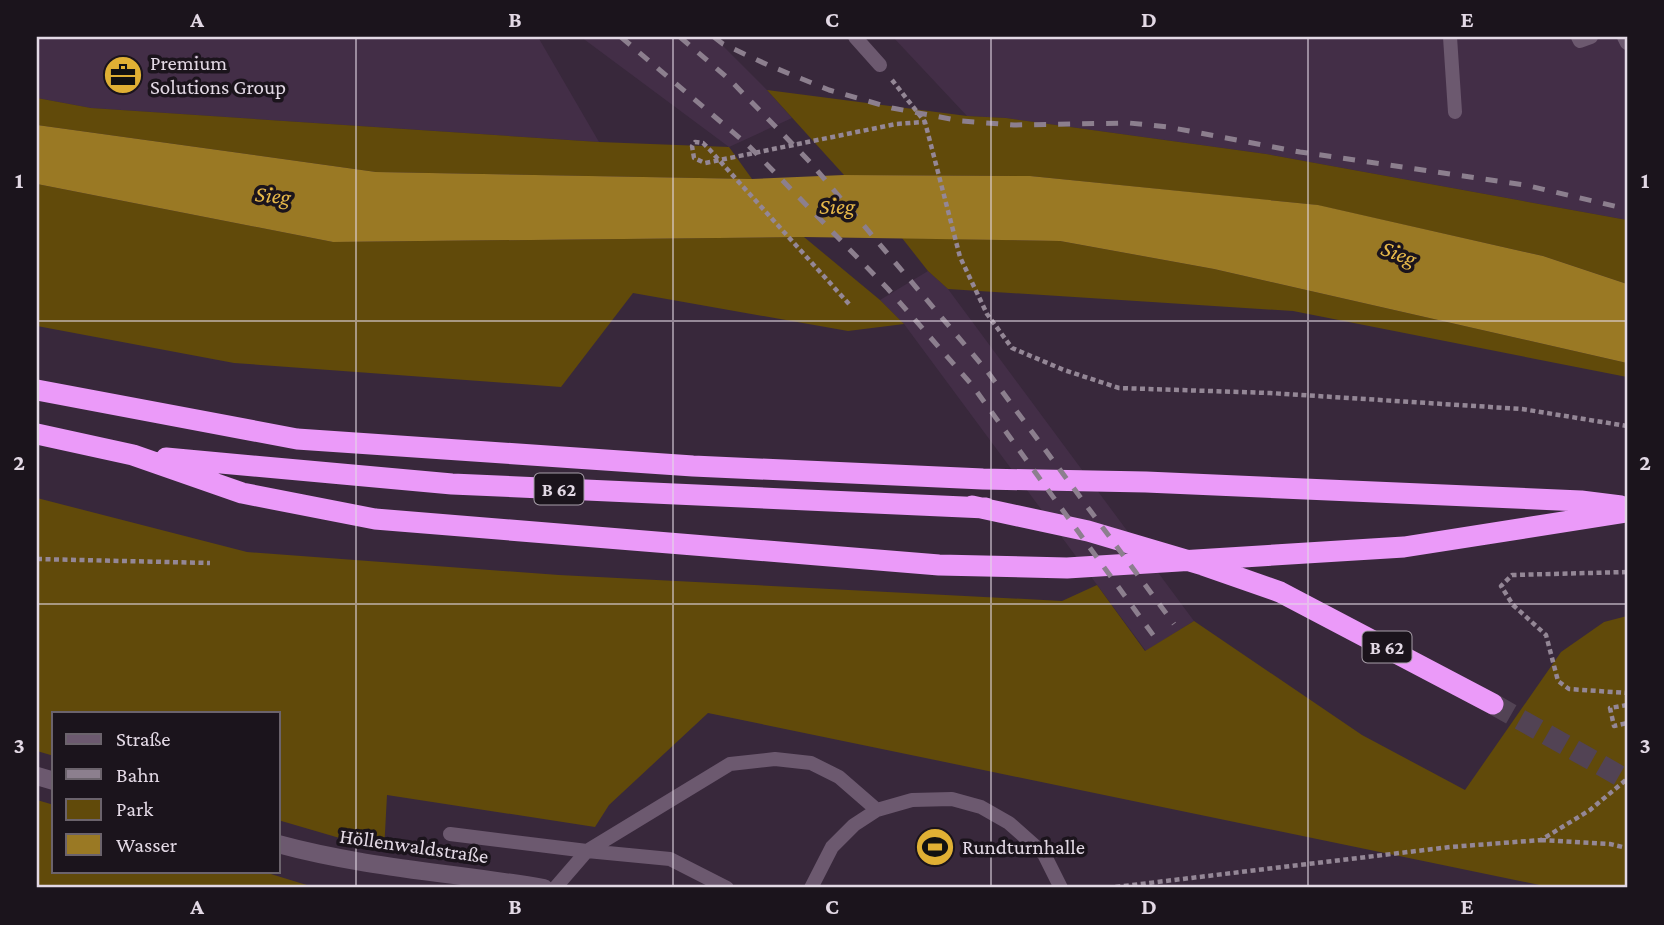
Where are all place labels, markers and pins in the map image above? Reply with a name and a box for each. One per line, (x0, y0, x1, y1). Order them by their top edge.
place label: Premium Solutions Group (150, 51, 286, 99)
office icon: Premium Solutions Group (102, 54, 144, 96)
sports icon: Rundturnhalle (914, 826, 956, 868)
place label: Rundturnhalle (962, 835, 1085, 859)

